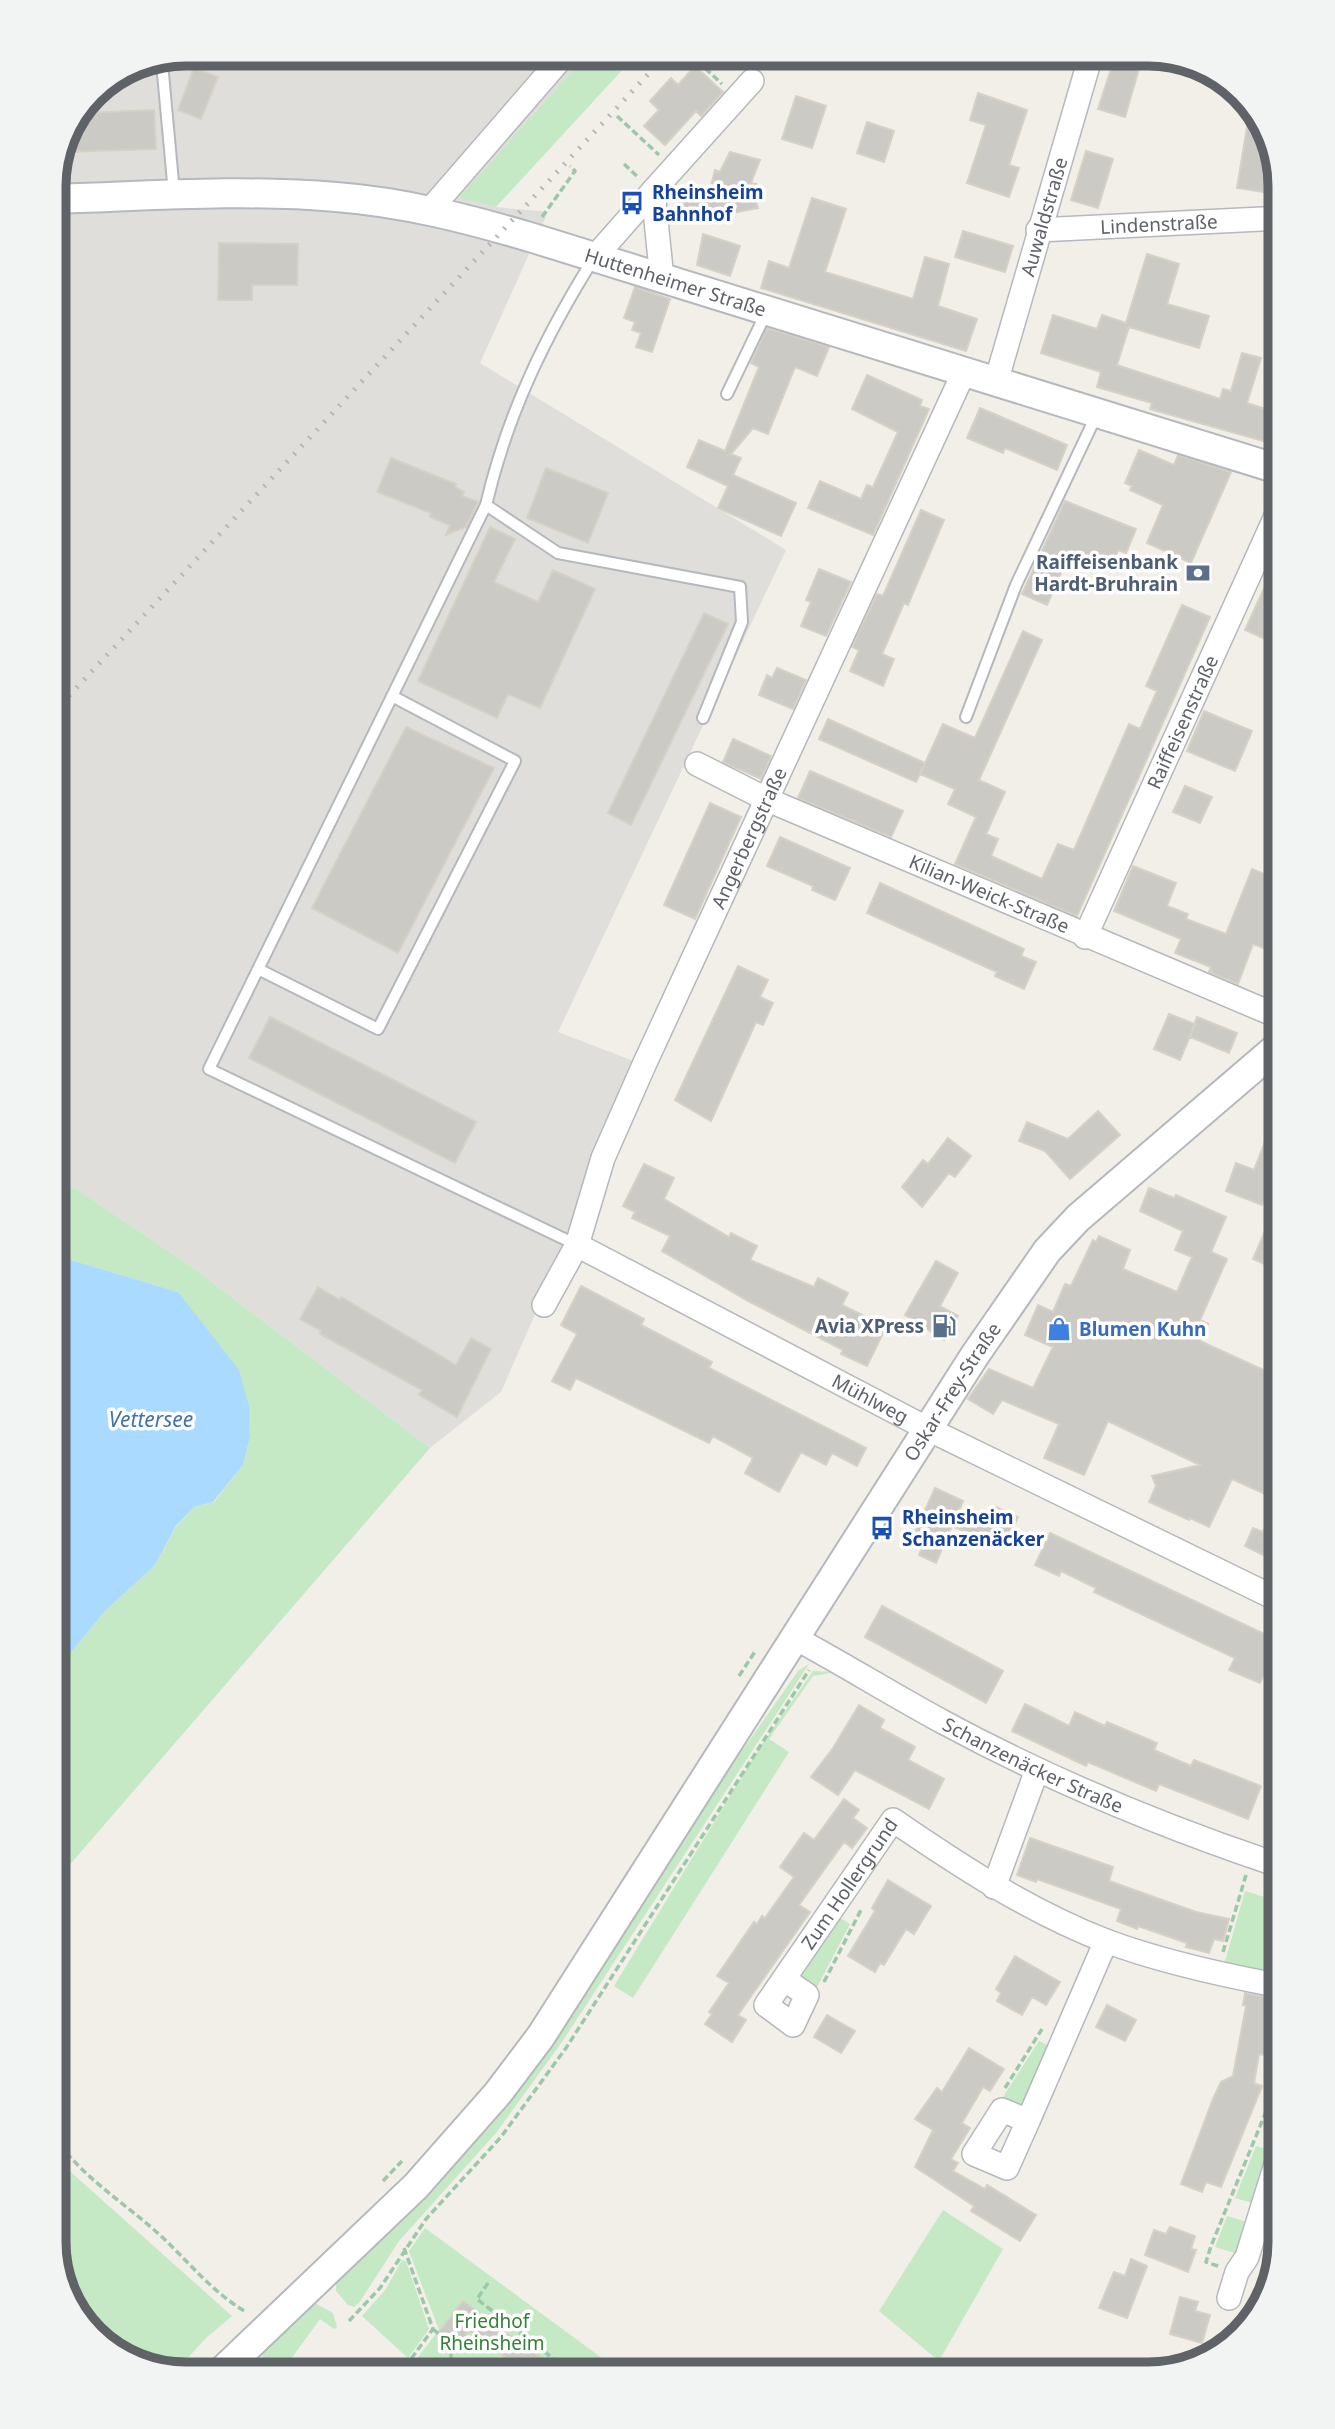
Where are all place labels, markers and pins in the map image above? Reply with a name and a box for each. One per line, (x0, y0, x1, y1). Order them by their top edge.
place label: Rheinsheim Bahnhof (652, 179, 764, 227)
bus stop icon: Rheinsheim Bahnhof (618, 189, 646, 217)
place label: Raiffeisenbank Hardt-Bruhrain (1034, 549, 1178, 597)
bank icon: Raiffeisenbank Hardt-Bruhrain (1184, 559, 1212, 587)
fuel station icon: Avia XPress (930, 1312, 958, 1340)
place label: Avia XPress (815, 1313, 924, 1339)
shop icon: Blumen Kuhn (1045, 1315, 1073, 1343)
place label: Blumen Kuhn (1079, 1316, 1206, 1342)
place label: Rheinsheim Schanzenäcker (902, 1504, 1045, 1552)
bus stop icon: Rheinsheim Schanzenäcker (868, 1514, 896, 1542)

